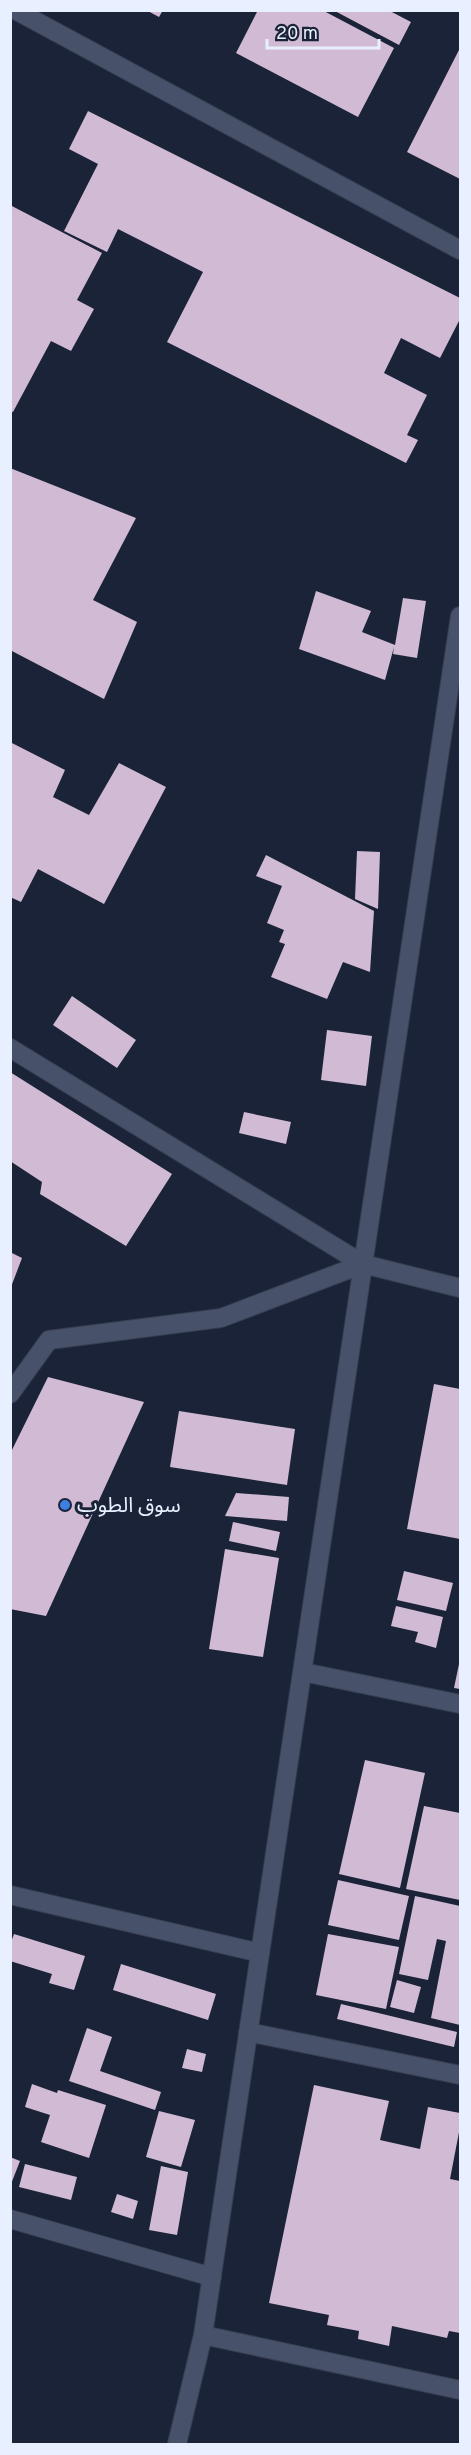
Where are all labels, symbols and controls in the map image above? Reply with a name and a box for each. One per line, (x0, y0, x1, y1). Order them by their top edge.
scale bar (267, 12, 380, 50)
text: 20 m (276, 23, 318, 46)
place label: سوق الطوب (77, 1493, 181, 1520)
marker: سوق الطوب (58, 1498, 72, 1512)

